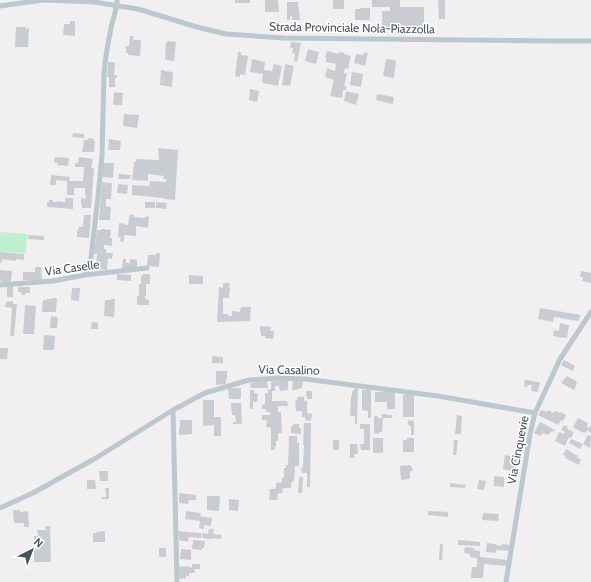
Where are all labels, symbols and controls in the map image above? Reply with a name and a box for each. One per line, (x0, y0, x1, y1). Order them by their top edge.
street label: Strada Provinciale Nola-Piazzolla (269, 19, 435, 36)
street label: Via Caselle (44, 256, 100, 279)
street label: Via Casalino (258, 361, 320, 378)
street label: Via Cinquevie (504, 414, 532, 485)
north arrow (12, 530, 52, 570)
text: N (31, 535, 46, 550)

